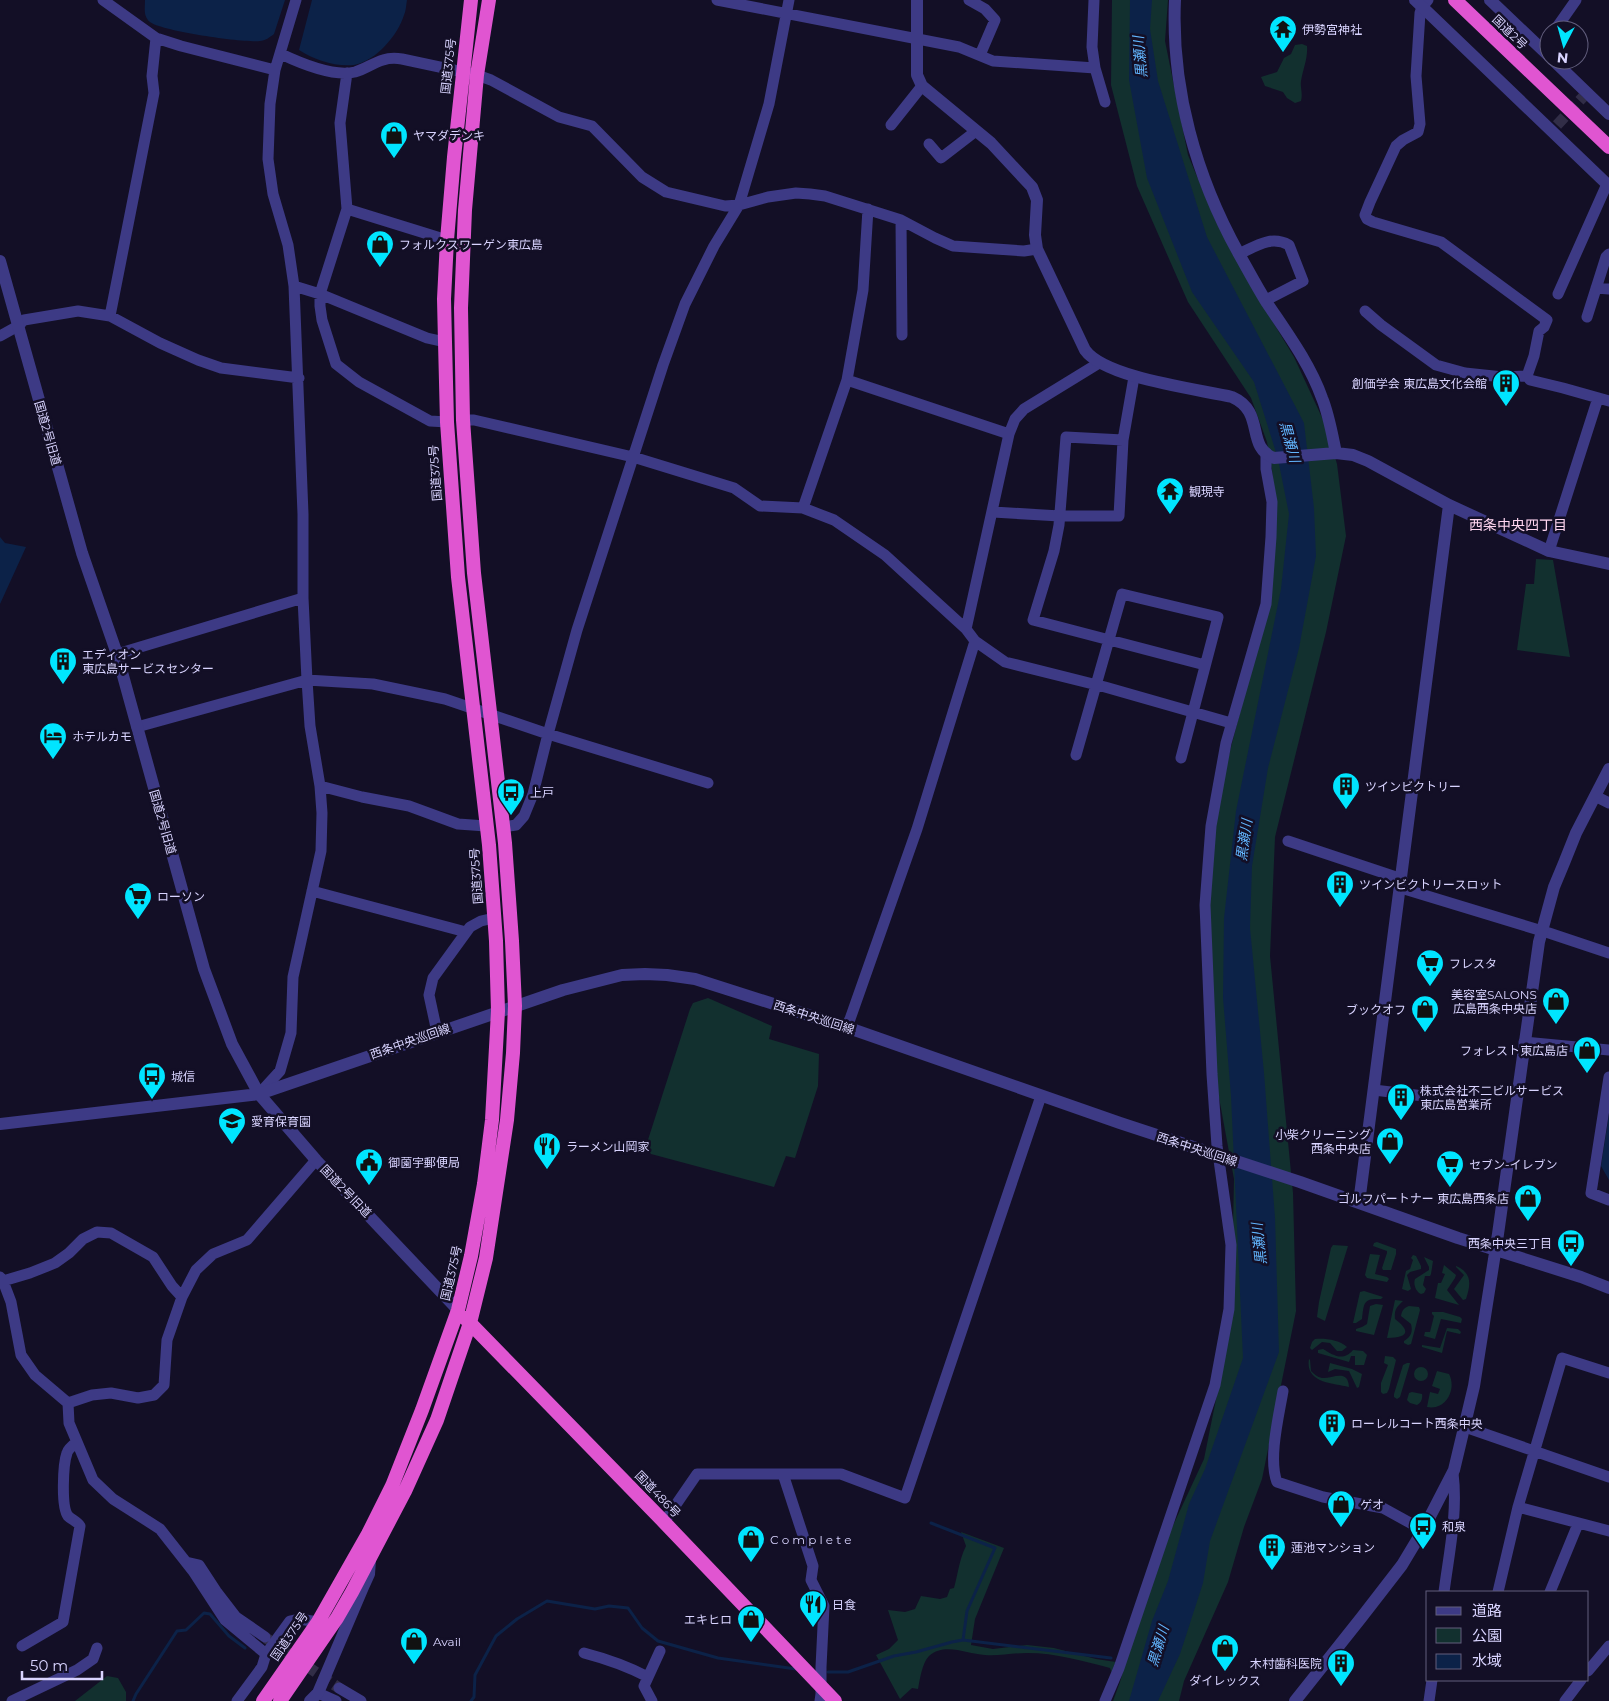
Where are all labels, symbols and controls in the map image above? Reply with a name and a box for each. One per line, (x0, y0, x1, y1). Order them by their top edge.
street label: 国道2号 (1489, 12, 1531, 52)
temple icon: 伊勢宮神社 (1268, 14, 1298, 53)
north arrow (1539, 20, 1589, 70)
place label: 伊勢宮神社 (1302, 22, 1362, 37)
water label: 黒瀬川 (1129, 33, 1151, 79)
street label: 国道375号 (438, 37, 458, 95)
text: N (1556, 48, 1569, 67)
shop icon: ヤマダデンキ (379, 120, 409, 159)
place label: ヤマダデンキ (413, 128, 485, 143)
shop icon: フォルクスワーゲン東広島 (365, 229, 395, 268)
place label: フォルクスワーゲン東広島 (399, 237, 543, 252)
building icon: 創価学会 東広島文化会館 (1491, 368, 1521, 407)
place label: 創価学会 東広島文化会館 (1352, 376, 1487, 391)
street label: 国道2号旧道 (32, 399, 64, 467)
water label: 黒瀬川 (1276, 419, 1305, 467)
street label: 国道375号 (426, 444, 444, 502)
temple icon: 観現寺 (1155, 476, 1185, 515)
place label: 観現寺 (1189, 484, 1225, 499)
district label: 西条中央四丁目 (1469, 516, 1567, 534)
building icon: エディオン 東広島サービスセンター (48, 646, 78, 685)
place label: エディオン 東広島サービスセンター (82, 647, 214, 676)
hotel icon: ホテルカモ (38, 721, 68, 760)
place label: ホテルカモ (72, 729, 132, 744)
building icon: ツインビクトリー (1331, 771, 1361, 810)
bus stop icon: 上戸 (496, 777, 526, 816)
place label: ツインビクトリー (1365, 779, 1461, 794)
place label: 上戸 (530, 785, 554, 800)
street label: 国道2号旧道 (147, 788, 179, 856)
water label: 黒瀬川 (1232, 816, 1256, 862)
street label: 国道375号 (467, 847, 485, 905)
building icon: ツインビクトリースロット (1325, 869, 1355, 908)
place label: ツインビクトリースロット (1359, 877, 1502, 892)
supermarket icon: ローソン (123, 881, 153, 920)
place label: ローソン (157, 889, 205, 904)
supermarket icon: フレスタ (1415, 948, 1445, 987)
place label: フレスタ (1449, 956, 1497, 971)
shop icon: 美容室SALONS 広島西条中央店 (1541, 986, 1571, 1025)
place label: 美容室SALONS 広島西条中央店 (1451, 987, 1537, 1016)
shop icon: ブックオフ (1410, 994, 1440, 1033)
street label: 西条中央巡回線 (772, 997, 856, 1037)
place label: ブックオフ (1346, 1002, 1406, 1017)
street label: 西条中央巡回線 (368, 1020, 452, 1062)
shop icon: フォレスト東広島店 (1572, 1035, 1602, 1074)
place label: フォレスト東広島店 (1460, 1043, 1568, 1058)
bus stop icon: 城信 (137, 1061, 167, 1100)
place label: 城信 (171, 1069, 195, 1084)
building icon: 株式会社不二ビルサービス 東広島営業所 (1386, 1082, 1416, 1121)
place label: 株式会社不二ビルサービス 東広島営業所 (1420, 1083, 1564, 1112)
school or university icon: 愛育保育園 (217, 1106, 247, 1145)
place label: 愛育保育園 (251, 1114, 311, 1129)
shop icon: 小柴クリーニング 西条中央店 (1375, 1126, 1405, 1165)
place label: 小柴クリーニング 西条中央店 (1275, 1127, 1371, 1156)
street label: 西条中央巡回線 (1155, 1129, 1239, 1169)
restaurant icon: ラーメン山岡家 (532, 1131, 562, 1170)
place label: ラーメン山岡家 (566, 1139, 650, 1154)
public building icon: 御薗宇郵便局 (354, 1147, 384, 1186)
supermarket icon: セブン-イレブン (1435, 1149, 1465, 1188)
place label: 御薗宇郵便局 (388, 1155, 460, 1170)
place label: セブン-イレブン (1469, 1157, 1558, 1172)
street label: 国道2号旧道 (317, 1162, 375, 1220)
shop icon: ゴルフパートナー 東広島西条店 (1513, 1183, 1543, 1222)
place label: ゴルフパートナー 東広島西条店 (1338, 1191, 1509, 1206)
water label: 黒瀬川 (1248, 1220, 1270, 1266)
bus stop icon: 西条中央三丁目 (1556, 1228, 1586, 1267)
place label: 西条中央三丁目 (1468, 1236, 1552, 1251)
street label: 国道375号 (437, 1244, 465, 1302)
building icon: ローレルコート西条中央 (1317, 1408, 1347, 1447)
place label: ローレルコート西条中央 (1351, 1416, 1483, 1431)
street label: 国道486号 (632, 1468, 684, 1520)
shop icon: ゲオ (1326, 1489, 1356, 1528)
place label: ゲオ (1360, 1497, 1384, 1512)
bus stop icon: 和泉 (1408, 1511, 1438, 1550)
place label: 和泉 (1442, 1519, 1466, 1534)
shop icon: C o m p l e t e (736, 1524, 766, 1563)
place label: C o m p l e t e (770, 1532, 852, 1547)
building icon: 蓮池マンション (1257, 1532, 1287, 1571)
place label: 蓮池マンション (1291, 1540, 1375, 1555)
restaurant icon: 日食 (798, 1589, 828, 1628)
legend (1426, 1591, 1589, 1681)
place label: 日食 (832, 1597, 856, 1612)
text: 道路 (1472, 1601, 1502, 1620)
shop icon: エキヒロ (736, 1604, 766, 1643)
street label: 国道375号 (267, 1608, 311, 1664)
place label: エキヒロ (684, 1612, 732, 1627)
water label: 黒瀬川 (1143, 1621, 1173, 1669)
shop icon: Avail (399, 1626, 429, 1665)
text: 公園 (1472, 1626, 1502, 1645)
shop icon: ダイレックス (1210, 1633, 1240, 1672)
place label: Avail (433, 1634, 461, 1649)
scale bar (22, 1648, 102, 1680)
building icon: 木村歯科医院 (1326, 1648, 1356, 1687)
text: 水域 (1472, 1651, 1502, 1670)
text: 50 m (30, 1656, 68, 1675)
place label: 木村歯科医院 (1250, 1656, 1322, 1671)
place label: ダイレックス (1189, 1673, 1261, 1688)

